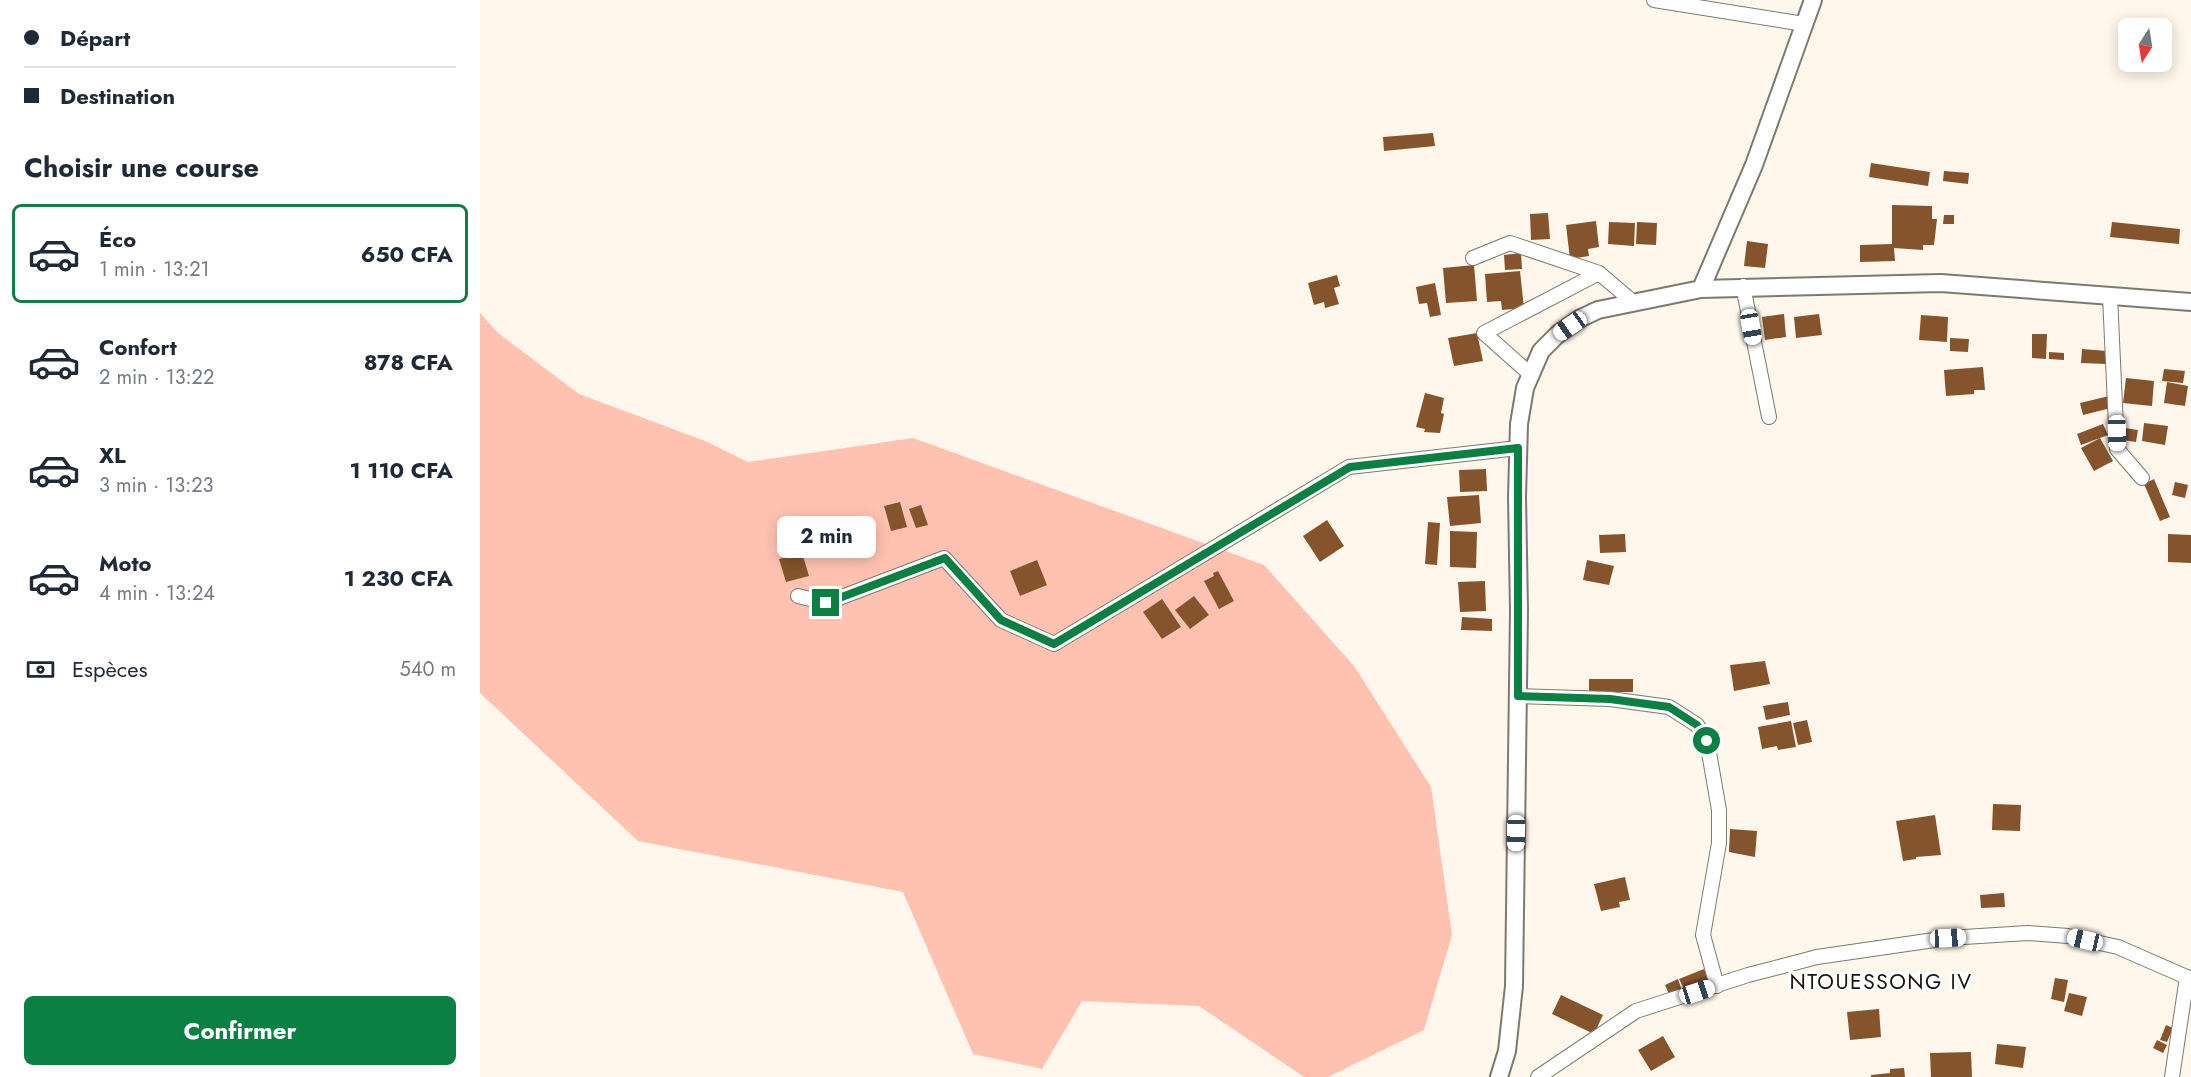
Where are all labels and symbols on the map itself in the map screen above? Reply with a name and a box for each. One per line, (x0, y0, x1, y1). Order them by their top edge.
north arrow (2118, 18, 2172, 72)
car (1550, 308, 1590, 344)
car (1739, 308, 1763, 346)
car (2108, 415, 2126, 451)
callout: 2 min (776, 516, 875, 558)
route end (812, 589, 839, 616)
route start (1693, 727, 1720, 754)
car (1507, 815, 1525, 851)
car (2065, 927, 2105, 953)
car (1930, 928, 1966, 948)
district label: NTOUESSONG IV (1789, 967, 1973, 997)
car (1677, 978, 1717, 1006)

